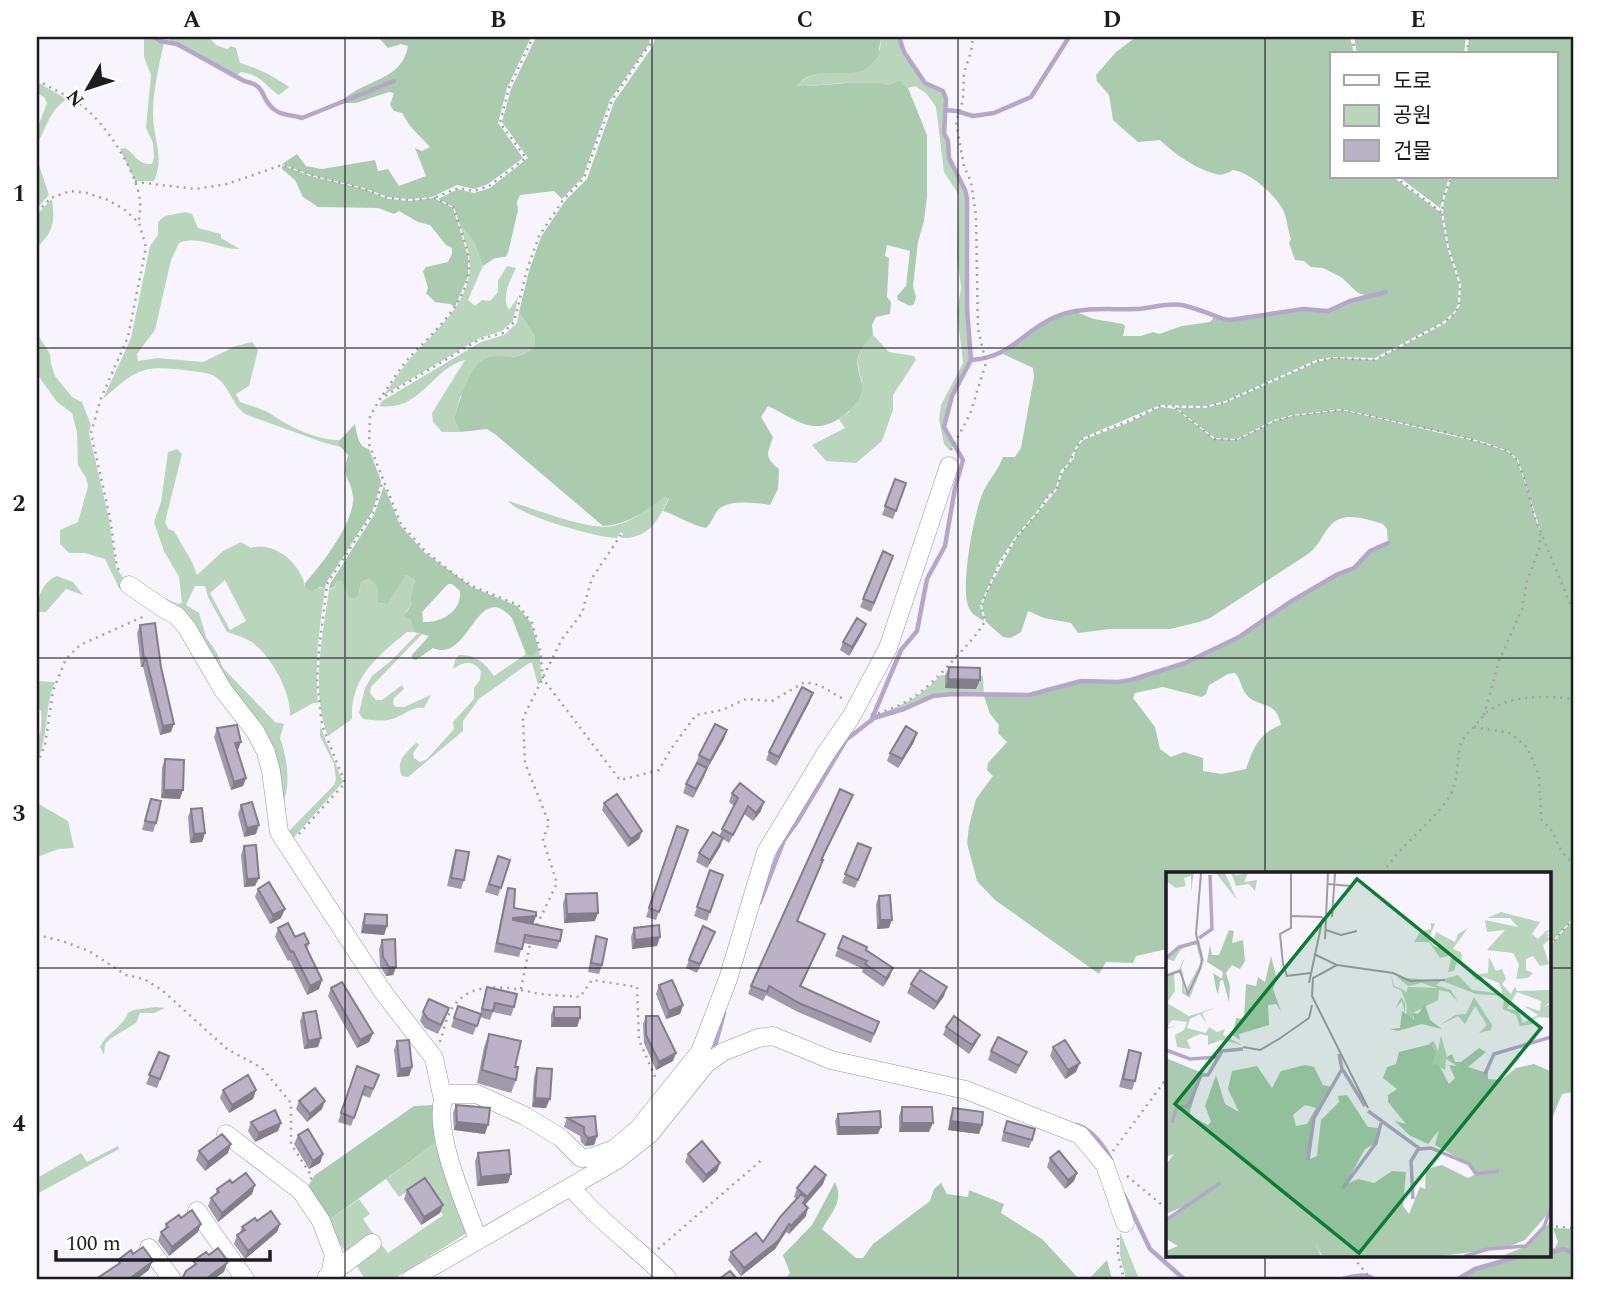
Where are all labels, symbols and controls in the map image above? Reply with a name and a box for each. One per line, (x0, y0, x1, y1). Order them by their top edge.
text: A (183, 3, 201, 38)
text: B (490, 3, 506, 38)
text: C (797, 3, 813, 38)
text: D (1103, 3, 1121, 38)
text: E (1410, 3, 1426, 38)
north arrow (52, 52, 122, 122)
legend (1330, 52, 1558, 178)
text: 도로 (1393, 66, 1432, 98)
text: N (60, 83, 92, 113)
text: 공원 (1393, 100, 1432, 132)
text: 건물 (1393, 136, 1432, 168)
text: 1 (13, 177, 25, 212)
text: 2 (13, 487, 26, 522)
text: 3 (13, 797, 26, 832)
inset map (1166, 872, 1550, 1256)
text: 4 (13, 1107, 26, 1142)
scale bar (56, 1218, 270, 1262)
text: 100 m (66, 1228, 121, 1260)

